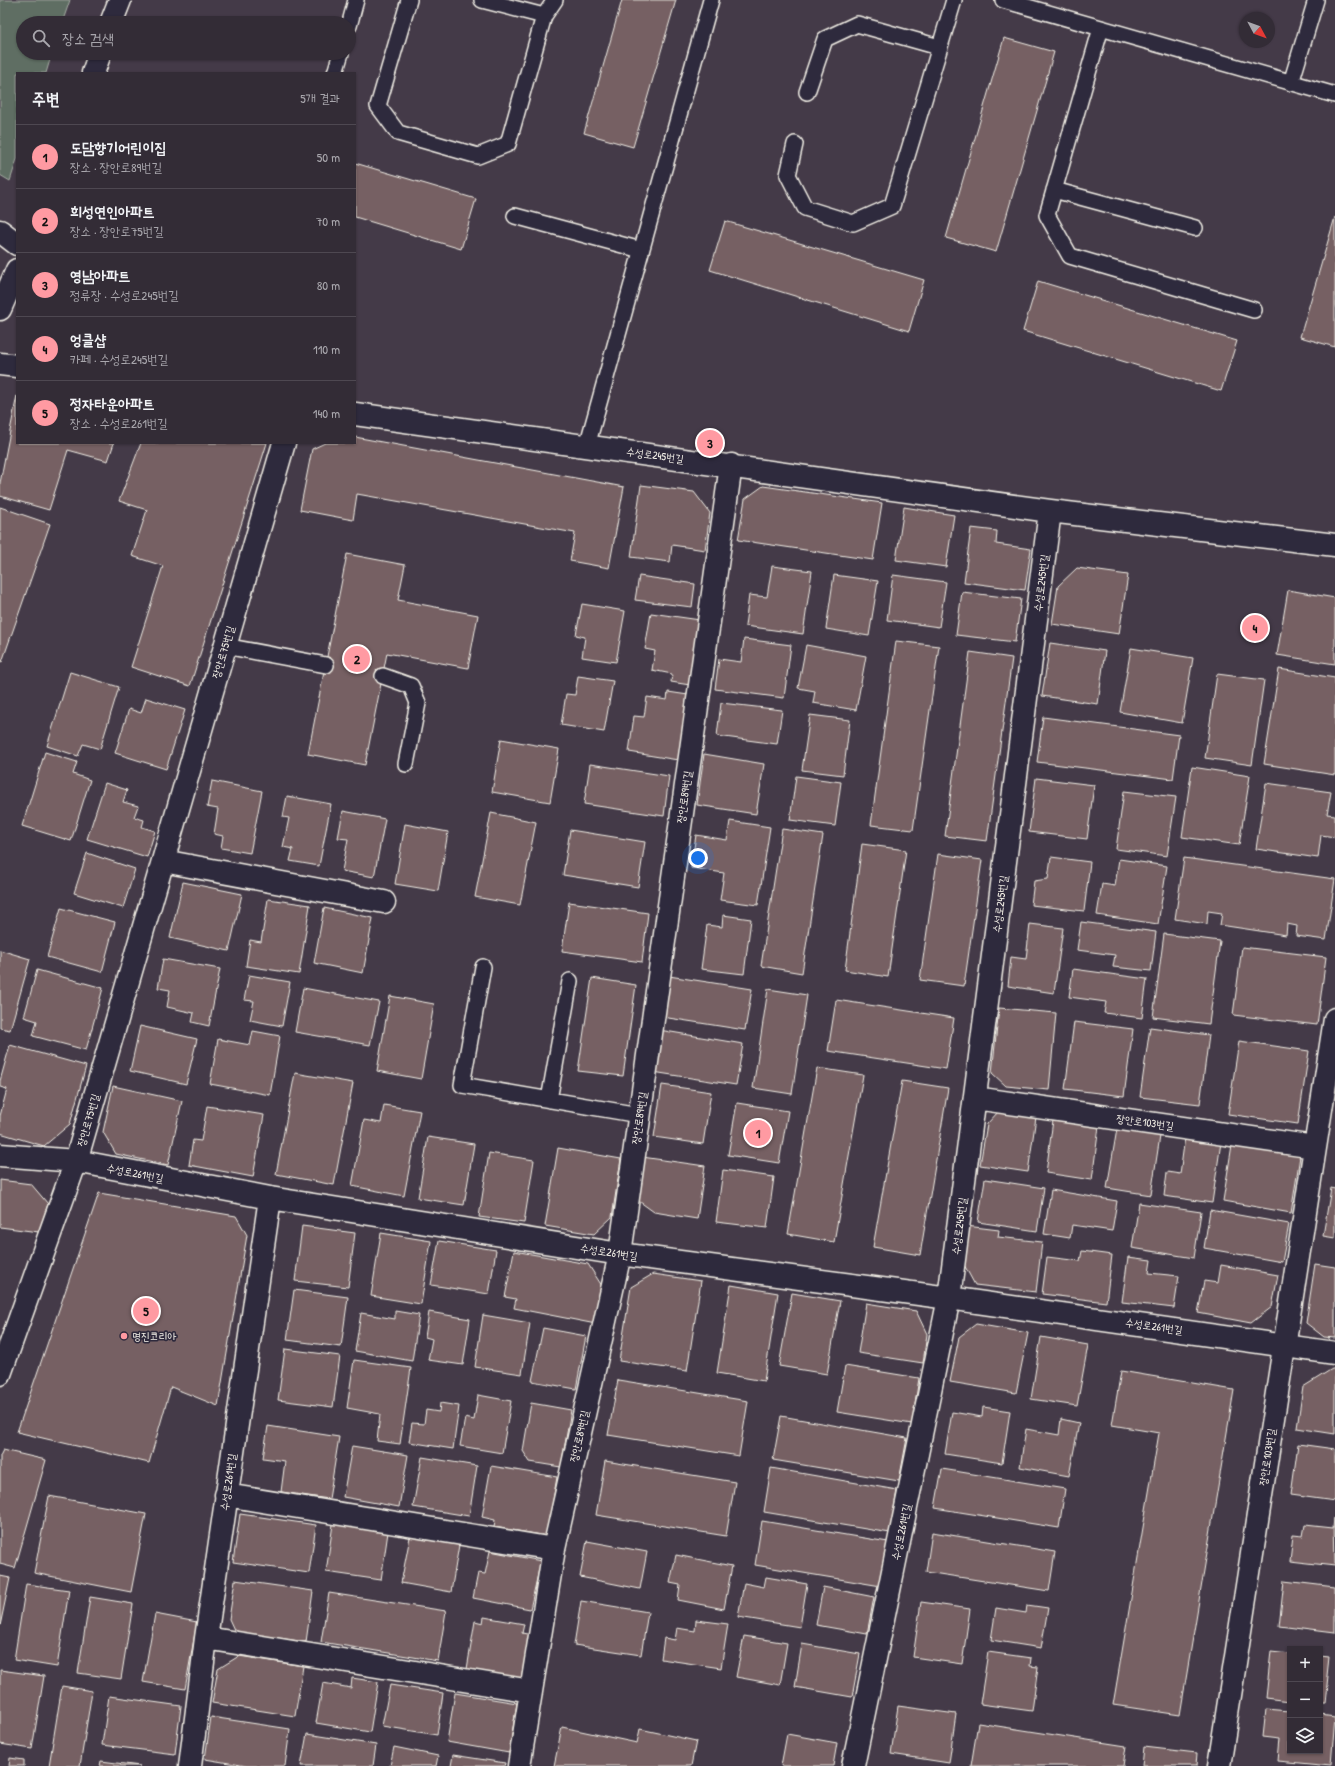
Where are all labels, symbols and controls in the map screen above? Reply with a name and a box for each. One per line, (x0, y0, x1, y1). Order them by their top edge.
north arrow (1239, 12, 1275, 48)
search box (16, 16, 356, 60)
icon: search (30, 27, 52, 49)
text: 장소 검색 (62, 28, 114, 49)
text: 주변 (32, 87, 59, 110)
text: 5개 결과 (300, 89, 340, 107)
text: 도담향기어린이집 (70, 137, 167, 158)
text: 1 (43, 148, 47, 166)
text: 50 m (317, 148, 340, 166)
text: 장소 · 장안로89번길 (70, 158, 162, 176)
text: 희성연인아파트 (70, 201, 155, 222)
text: 2 (42, 212, 48, 230)
text: 70 m (316, 212, 340, 230)
text: 장소 · 장안로75번길 (70, 222, 164, 240)
text: 영남아파트 (70, 265, 130, 286)
text: 3 (42, 276, 48, 294)
text: 80 m (317, 276, 340, 294)
text: 정류장 · 수성로245번길 (70, 286, 179, 304)
text: 엉클샵 (70, 329, 106, 350)
text: 4 (43, 340, 47, 358)
text: 110 m (313, 340, 340, 358)
text: 카페 · 수성로245번길 (70, 350, 168, 368)
text: 정자타운아파트 (70, 393, 155, 414)
text: 5 (42, 404, 48, 422)
text: 140 m (313, 404, 340, 422)
text: 장소 · 수성로261번길 (70, 414, 168, 432)
pin: 3 (697, 428, 723, 458)
street label: 수성로245번길 (625, 444, 685, 466)
street label: 수성로245번길 (1031, 553, 1052, 613)
pin: 4 (1242, 613, 1268, 643)
street label: 장안로75번길 (209, 624, 237, 680)
pin: 2 (344, 644, 370, 674)
street label: 장안로89번길 (673, 770, 695, 824)
your location (688, 848, 708, 868)
street label: 수성로245번길 (990, 874, 1011, 934)
street label: 장안로89번길 (628, 1091, 650, 1145)
street label: 장안로75번길 (74, 1092, 102, 1148)
street label: 장안로103번길 (1115, 1111, 1175, 1133)
pin: 1 (745, 1118, 771, 1148)
street label: 수성로261번길 (105, 1161, 165, 1185)
street label: 수성로245번길 (949, 1196, 970, 1256)
street label: 수성로261번길 (579, 1241, 639, 1263)
pin: 5 (133, 1296, 159, 1326)
street label: 수성로261번길 (1124, 1315, 1184, 1337)
place label: 명진코리아 (132, 1329, 176, 1343)
marker: 명진코리아 (119, 1331, 129, 1341)
street label: 장안로89번길 (566, 1408, 592, 1463)
street label: 장안로103번길 (1256, 1427, 1278, 1487)
street label: 수성로261번길 (217, 1452, 239, 1512)
street label: 수성로261번길 (888, 1502, 914, 1562)
map controls (1287, 1646, 1323, 1754)
button: + (1287, 1646, 1323, 1682)
button: − (1287, 1682, 1323, 1718)
button: layers (1287, 1718, 1323, 1754)

